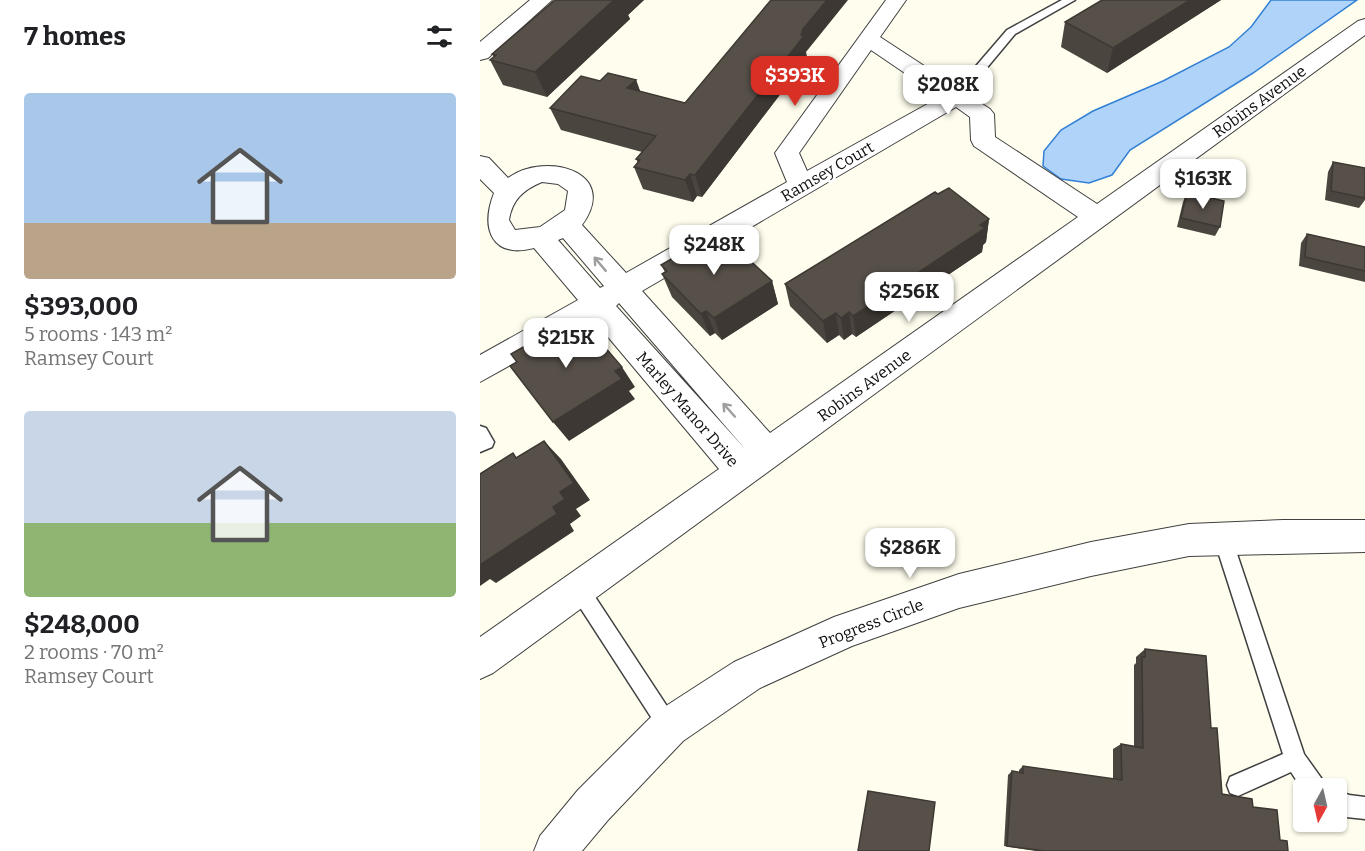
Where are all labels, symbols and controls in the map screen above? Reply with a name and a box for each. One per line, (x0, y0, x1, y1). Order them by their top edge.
icon: filters (423, 20, 456, 53)
text: 7 homes (24, 21, 126, 52)
pin: $393K (753, 56, 837, 107)
street label: Robins Avenue (1209, 61, 1310, 142)
text: $393K (765, 63, 825, 87)
pin: $208K (906, 65, 990, 116)
text: $208K (917, 72, 979, 96)
icon: home (186, 132, 294, 240)
street label: Ramsey Court (778, 137, 877, 206)
pin: $163K (1161, 159, 1245, 210)
text: $163K (1174, 166, 1232, 190)
pin: $248K (672, 225, 756, 276)
text: $248K (683, 232, 745, 256)
one-way arrow (593, 257, 607, 272)
pin: $256K (867, 272, 951, 323)
text: $256K (879, 279, 939, 303)
text: $393,000 (24, 291, 138, 322)
pin: $215K (524, 318, 608, 369)
text: 5 rooms · 143 m² (24, 322, 172, 346)
text: $215K (537, 325, 595, 349)
street label: Robins Avenue (814, 345, 915, 426)
text: Ramsey Court (24, 346, 154, 370)
street label: Marley Manor Drive (633, 348, 743, 471)
one-way arrow (722, 403, 736, 418)
icon: home (186, 450, 294, 558)
pin: $286K (868, 528, 952, 579)
text: $286K (879, 535, 941, 559)
street label: Progress Circle (816, 595, 926, 652)
text: $248,000 (24, 609, 140, 640)
text: 2 rooms · 70 m² (24, 640, 164, 664)
text: Ramsey Court (24, 664, 154, 688)
north arrow (1293, 778, 1347, 832)
map controls (1293, 778, 1347, 832)

